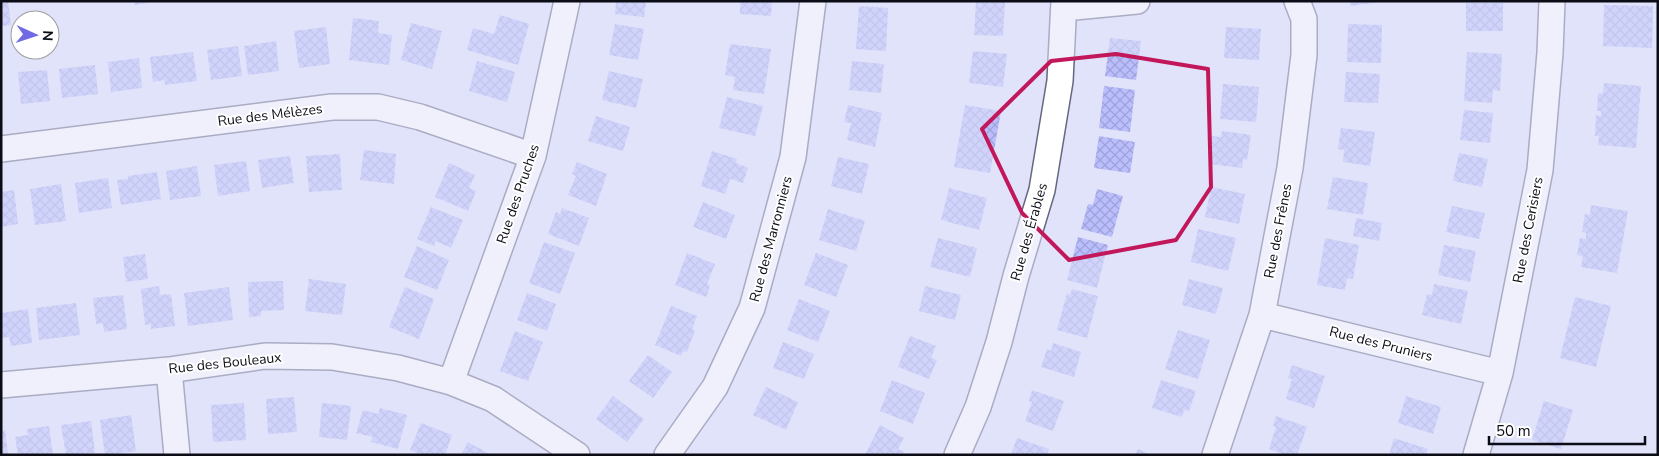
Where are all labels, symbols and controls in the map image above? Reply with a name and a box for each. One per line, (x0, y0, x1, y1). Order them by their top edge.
north arrow (10, 10, 60, 60)
text: N (38, 30, 57, 41)
street label: Rue des Mélèzes (216, 99, 324, 131)
street label: Rue des Pruches (492, 141, 544, 246)
street label: Rue des Marronniers (745, 174, 797, 304)
street label: Rue des Cerisiers (1508, 175, 1548, 285)
street label: Rue des Érables (1006, 181, 1052, 283)
street label: Rue des Frênes (1259, 182, 1297, 280)
street label: Rue des Pruniers (1327, 322, 1435, 366)
street label: Rue des Bouleaux (168, 348, 283, 378)
scale bar (1489, 414, 1645, 446)
text: 50 m (1496, 421, 1531, 441)

